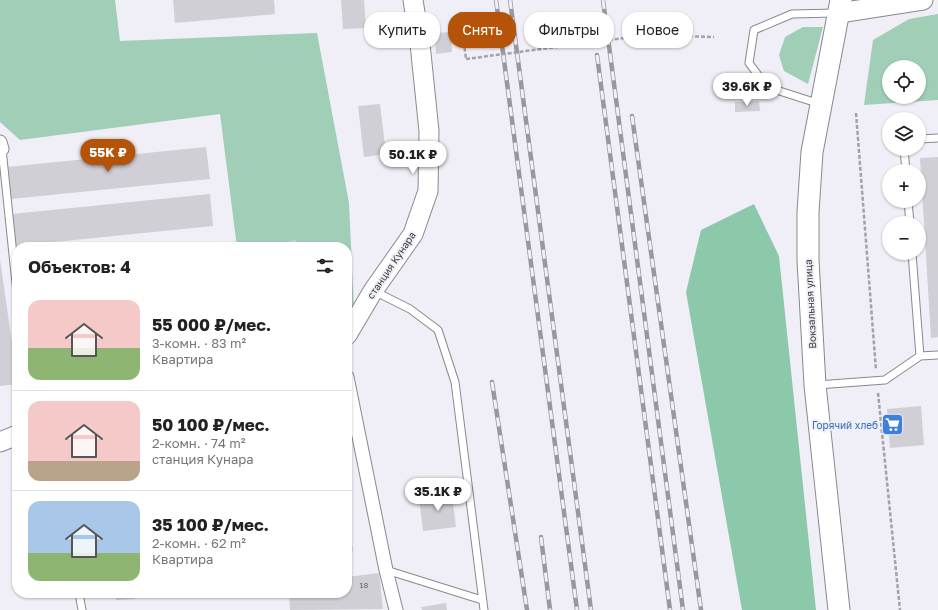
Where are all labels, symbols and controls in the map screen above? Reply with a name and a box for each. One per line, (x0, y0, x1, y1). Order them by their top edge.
chip: Купить (364, 12, 440, 48)
chip: Снять (448, 12, 516, 48)
chip: Фильтры (524, 12, 614, 48)
chip: Новое (622, 12, 693, 48)
map controls (882, 60, 926, 260)
button: locate (882, 60, 926, 104)
pin: 39.6K ₽ (710, 73, 784, 107)
text: 39.6K ₽ (722, 78, 772, 94)
button: layers (882, 112, 926, 156)
pin: 55K ₽ (80, 139, 136, 173)
pin: 50.1K ₽ (376, 141, 450, 175)
text: 55K ₽ (89, 144, 127, 160)
text: 50.1K ₽ (389, 146, 437, 162)
button: + (882, 164, 926, 208)
button: − (882, 216, 926, 260)
street label: станция Кунара (364, 229, 418, 301)
icon: filters (314, 255, 336, 277)
text: Объектов: 4 (28, 256, 131, 277)
street label: Вокзальная улица (802, 259, 818, 349)
text: 55 000 ₽/мес. (152, 314, 271, 335)
icon: home (60, 316, 108, 364)
text: 3-комн. · 83 m² (152, 335, 246, 351)
text: Квартира (152, 351, 213, 367)
supermarket icon: Горячий хлеб (880, 412, 906, 438)
text: 50 100 ₽/мес. (152, 414, 270, 435)
icon: home (60, 417, 108, 465)
place label: Горячий хлеб (812, 419, 878, 431)
text: 2-комн. · 74 m² (152, 435, 245, 451)
text: станция Кунара (152, 451, 254, 467)
pin: 35.1K ₽ (401, 478, 475, 512)
text: 35.1K ₽ (414, 483, 462, 499)
text: 35 100 ₽/мес. (152, 514, 269, 535)
icon: home (60, 517, 108, 565)
text: 2-комн. · 62 m² (152, 535, 246, 551)
text: Квартира (152, 551, 213, 567)
house number: 18 (360, 580, 368, 590)

